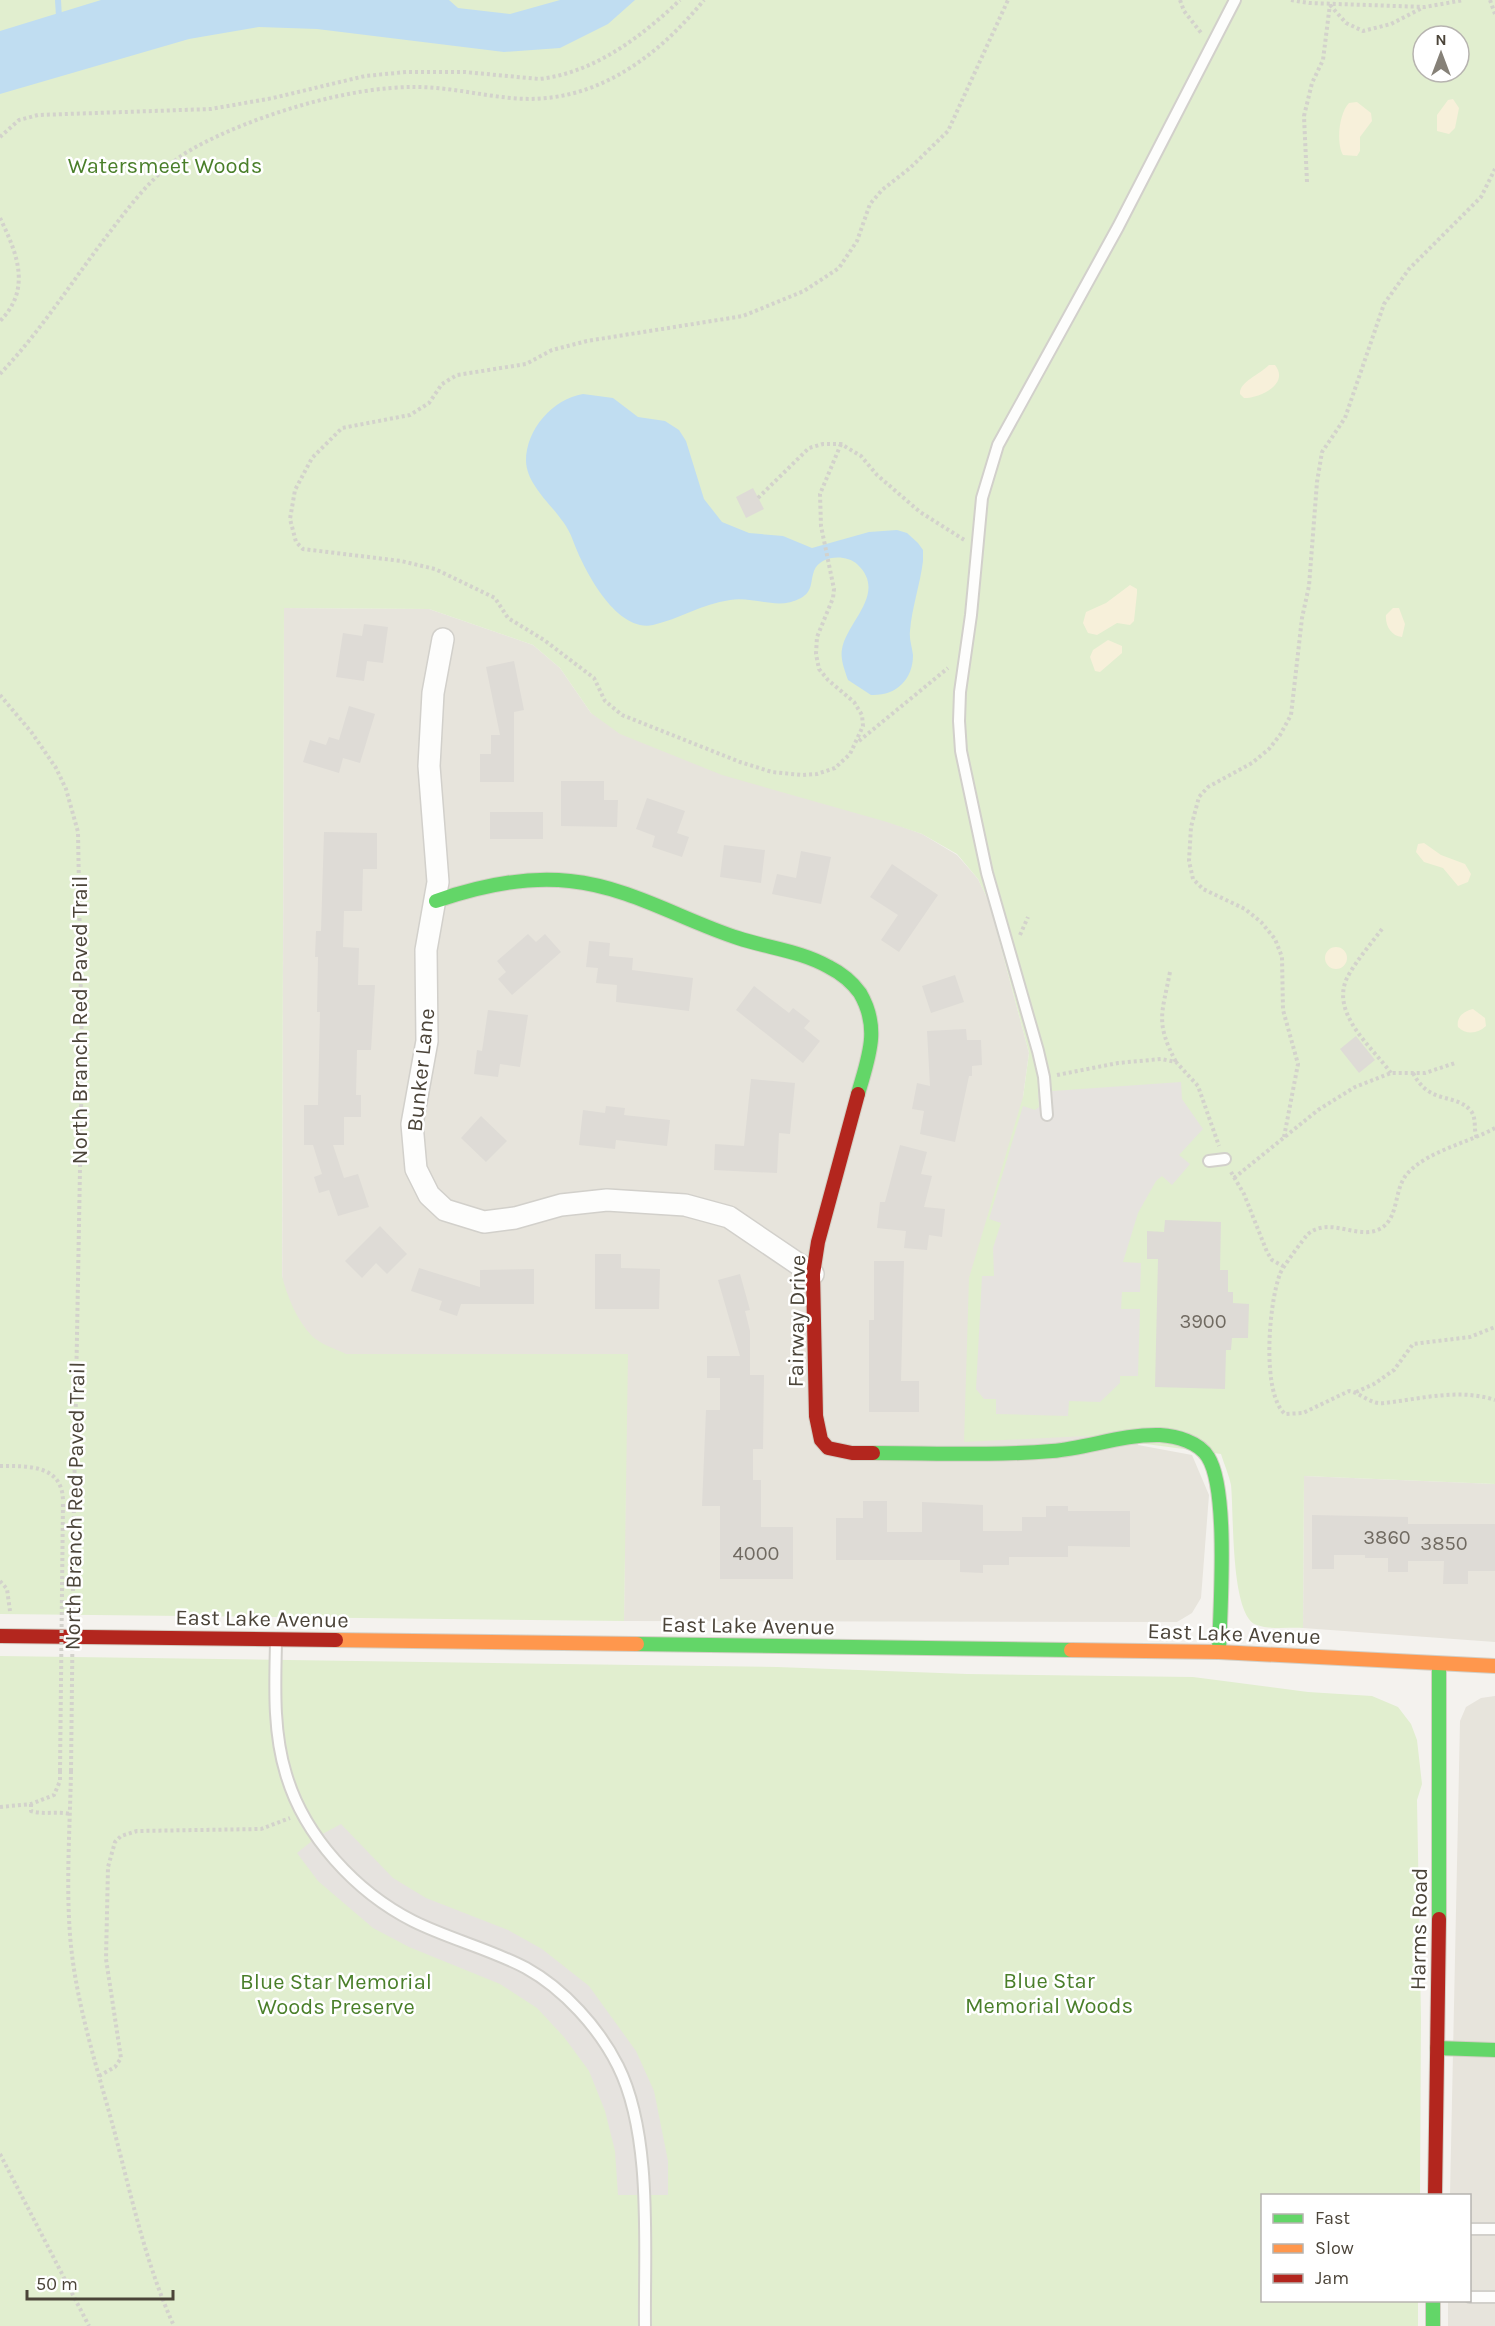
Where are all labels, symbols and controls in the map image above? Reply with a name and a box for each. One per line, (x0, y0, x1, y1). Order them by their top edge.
north arrow (1411, 24, 1471, 84)
text: N (1435, 30, 1447, 49)
park label: Watersmeet Woods (68, 153, 262, 179)
street label: North Branch Red Paved Trail (67, 876, 93, 1164)
street label: Bunker Lane (402, 1007, 440, 1133)
street label: Fairway Drive (783, 1255, 811, 1387)
house number: 3900 (1179, 1310, 1227, 1333)
street label: North Branch Red Paved Trail (59, 1361, 91, 1651)
house number: 3860 (1363, 1526, 1411, 1549)
house number: 3850 (1420, 1532, 1468, 1555)
house number: 4000 (733, 1542, 779, 1565)
street label: East Lake Avenue (175, 1604, 349, 1634)
street label: East Lake Avenue (661, 1611, 835, 1641)
street label: East Lake Avenue (1147, 1618, 1321, 1650)
street label: Harms Road (1405, 1867, 1433, 1991)
park label: Blue Star Memorial Woods (965, 1968, 1133, 2019)
park label: Blue Star Memorial Woods Preserve (240, 1969, 432, 2020)
legend (1261, 2194, 1471, 2302)
text: Fast (1315, 2207, 1350, 2229)
text: Slow (1315, 2237, 1354, 2259)
scale bar (27, 2263, 172, 2301)
text: Jam (1315, 2267, 1349, 2289)
text: 50 m (36, 2273, 78, 2295)

